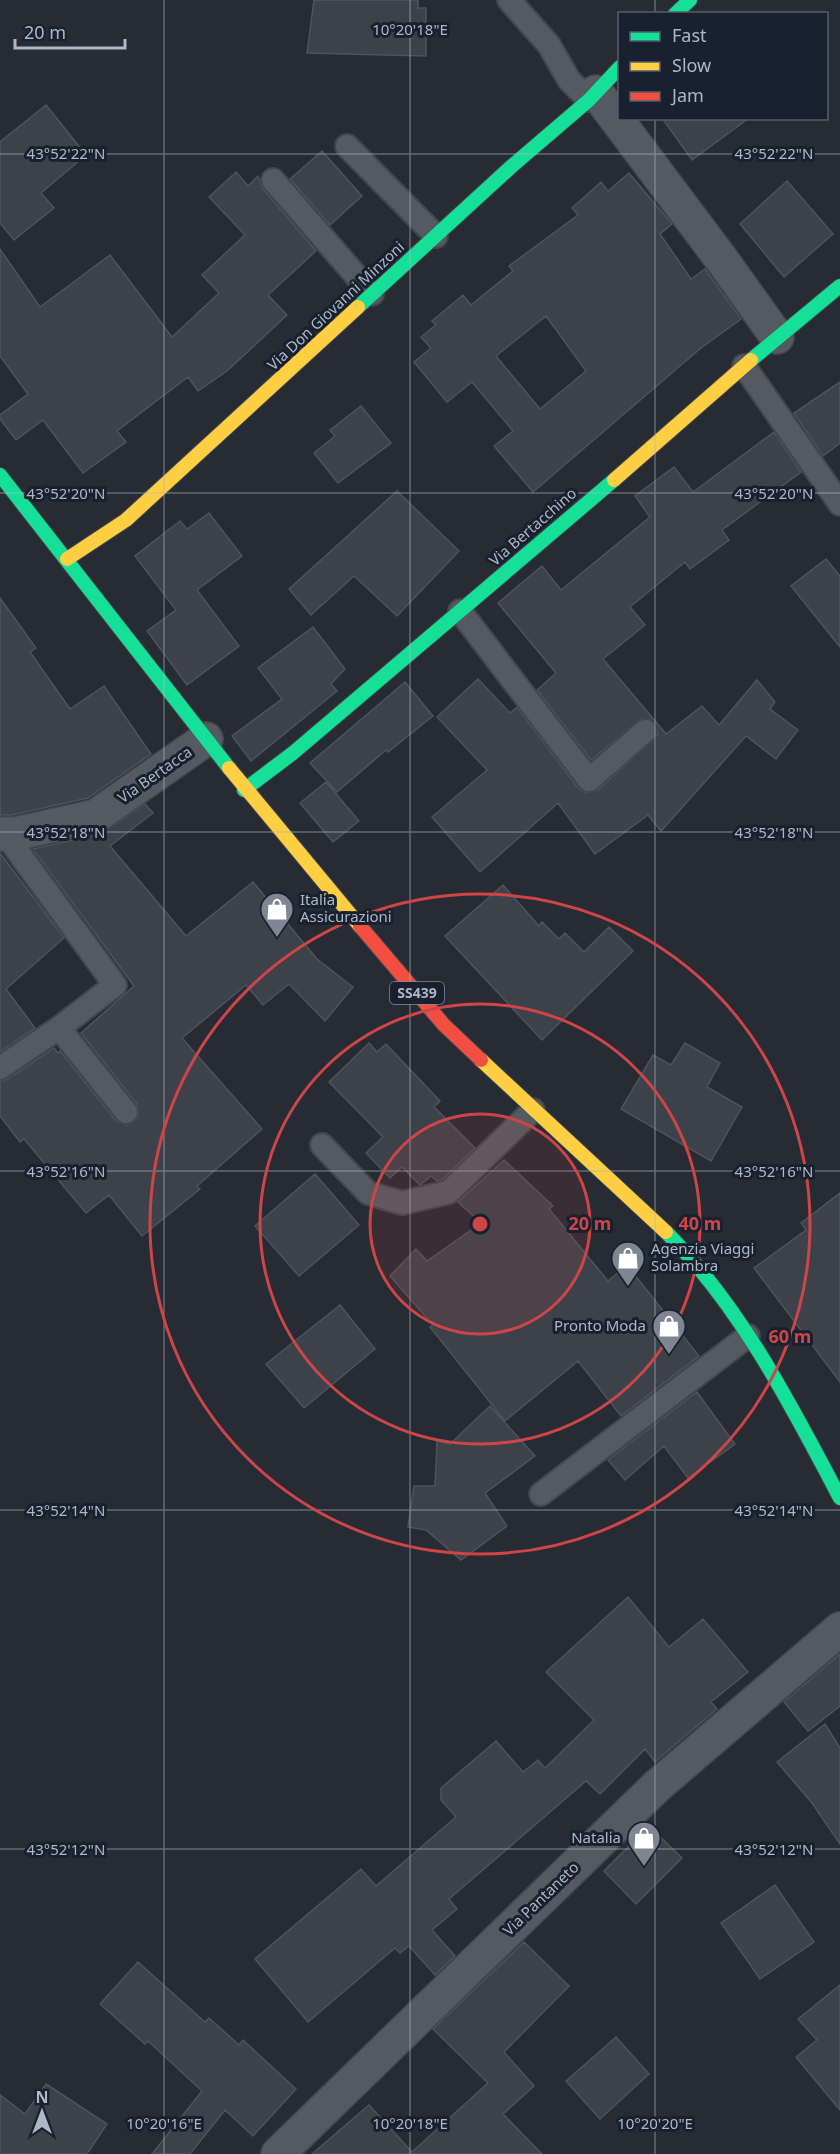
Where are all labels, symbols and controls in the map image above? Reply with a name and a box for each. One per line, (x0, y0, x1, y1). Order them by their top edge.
scale bar (15, 12, 124, 50)
legend (618, 12, 828, 120)
text: 10°20'18"E (372, 19, 448, 39)
text: 20 m (24, 20, 66, 44)
text: Fast (672, 23, 707, 47)
text: Slow (672, 53, 711, 77)
text: Jam (670, 83, 704, 107)
text: 43°52'22"N (27, 143, 105, 163)
text: 43°52'22"N (735, 143, 813, 163)
street label: Via Don Giovanni Minzoni (263, 236, 408, 374)
text: 43°52'20"N (27, 483, 105, 503)
street label: Via Bertacchino (485, 483, 580, 570)
text: 43°52'20"N (735, 483, 813, 503)
street label: Via Bertacca (113, 741, 195, 807)
text: 43°52'18"N (27, 822, 105, 842)
text: 43°52'18"N (735, 822, 813, 842)
place label: Italia Assicurazioni (300, 889, 392, 926)
shop icon: Italia Assicurazioni (259, 891, 295, 938)
road number: SS439 (390, 982, 444, 1004)
text: 43°52'16"N (27, 1161, 105, 1181)
text: 43°52'16"N (735, 1161, 813, 1181)
text: 20 m (569, 1211, 611, 1235)
text: 40 m (679, 1211, 721, 1235)
centre of rings (470, 1214, 490, 1234)
place label: Agenzia Viaggi Solambra (651, 1238, 754, 1275)
shop icon: Agenzia Viaggi Solambra (610, 1240, 646, 1287)
shop icon: Pronto Moda (651, 1308, 687, 1355)
place label: Pronto Moda (554, 1315, 646, 1335)
text: 60 m (769, 1324, 811, 1348)
text: 43°52'14"N (27, 1500, 105, 1520)
text: 43°52'14"N (735, 1500, 813, 1520)
shop icon: Natalia (626, 1820, 662, 1867)
place label: Natalia (571, 1827, 621, 1847)
text: 43°52'12"N (27, 1839, 105, 1859)
text: 43°52'12"N (735, 1839, 813, 1859)
street label: Via Pantaneto (498, 1857, 582, 1940)
north arrow (12, 2082, 72, 2142)
text: N (35, 2086, 49, 2108)
text: 10°20'16"E (126, 2113, 202, 2133)
text: 10°20'18"E (372, 2113, 448, 2133)
text: 10°20'20"E (617, 2113, 693, 2133)

